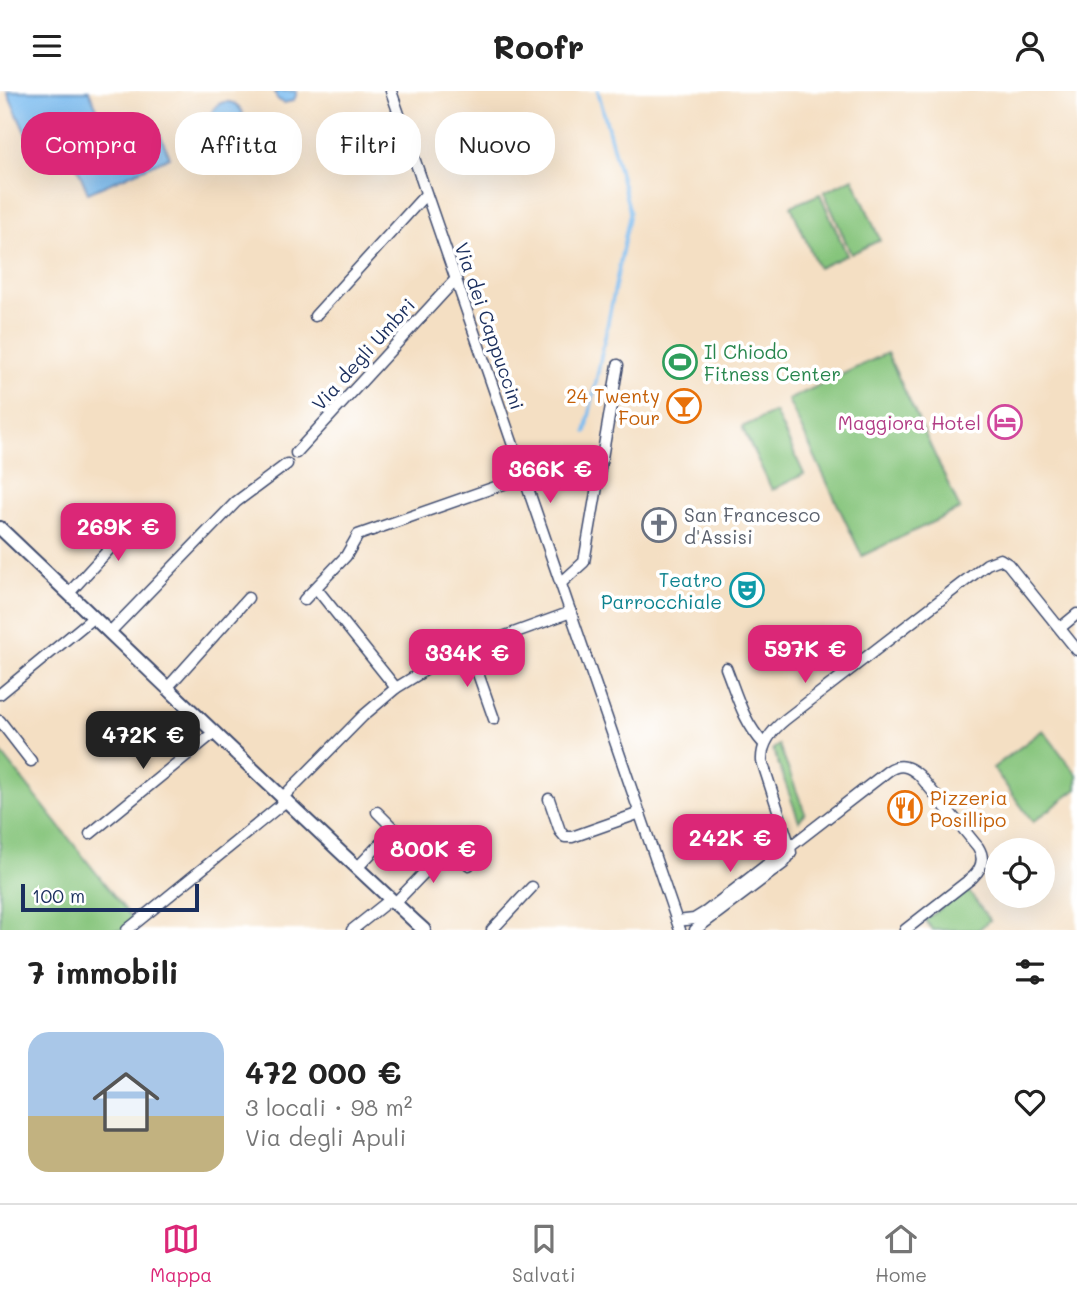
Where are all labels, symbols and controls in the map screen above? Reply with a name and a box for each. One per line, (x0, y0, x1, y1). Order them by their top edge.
text: Roofr (493, 25, 584, 67)
icon: menu (28, 27, 66, 65)
icon: person (1011, 27, 1049, 65)
chip: Compra (21, 112, 161, 175)
chip: Affitta (175, 112, 302, 175)
chip: Filtri (316, 112, 421, 175)
chip: Nuovo (435, 112, 555, 175)
street label: Via dei Cappuccini (450, 239, 530, 413)
street label: Via degli Umbri (306, 293, 420, 415)
place label: Il Chiodo Fitness Center (704, 339, 841, 386)
sports icon: Il Chiodo Fitness Center (661, 343, 699, 381)
place label: 24 Twenty Four (566, 383, 660, 430)
bar icon: 24 Twenty Four (665, 387, 703, 425)
hotel icon: Maggiora Hotel (986, 403, 1024, 441)
place label: Maggiora Hotel (838, 410, 981, 435)
pin: 366K € (493, 445, 607, 505)
text: 366K € (508, 453, 592, 483)
place label: San Francesco d'Assisi (684, 502, 820, 549)
pin: 269K € (61, 503, 175, 563)
church icon: San Francesco d'Assisi (640, 506, 678, 544)
text: 269K € (77, 511, 159, 541)
place label: Teatro Parrocchiale (601, 567, 722, 614)
theatre icon: Teatro Parrocchiale (728, 571, 766, 609)
pin: 597K € (748, 625, 862, 685)
pin: 334K € (410, 629, 524, 689)
text: 597K € (764, 633, 846, 663)
text: 334K € (425, 637, 509, 667)
pin: 472K € (86, 711, 200, 771)
text: 472K € (102, 719, 184, 749)
place label: Pizzeria Posillipo (930, 785, 1008, 832)
restaurant icon: Pizzeria Posillipo (886, 789, 924, 827)
pin: 242K € (673, 815, 787, 874)
text: 242K € (689, 822, 771, 852)
pin: 800K € (376, 825, 490, 885)
text: 800K € (390, 833, 476, 863)
map controls (985, 838, 1055, 908)
button: locate (985, 838, 1055, 908)
scale bar (21, 881, 200, 913)
text: 100 m (32, 883, 85, 908)
text: 7 immobili (28, 952, 179, 992)
icon: filters (1011, 953, 1049, 991)
text: 472 000 € (245, 1052, 401, 1092)
icon: home (84, 1060, 168, 1144)
icon: heart (1011, 1083, 1049, 1121)
text: 3 locali · 98 m² (245, 1092, 413, 1122)
text: Via degli Apuli (245, 1122, 406, 1152)
tab: Mappa (150, 1220, 212, 1287)
tab: Salvati (512, 1220, 575, 1287)
tab: Home (875, 1220, 927, 1287)

